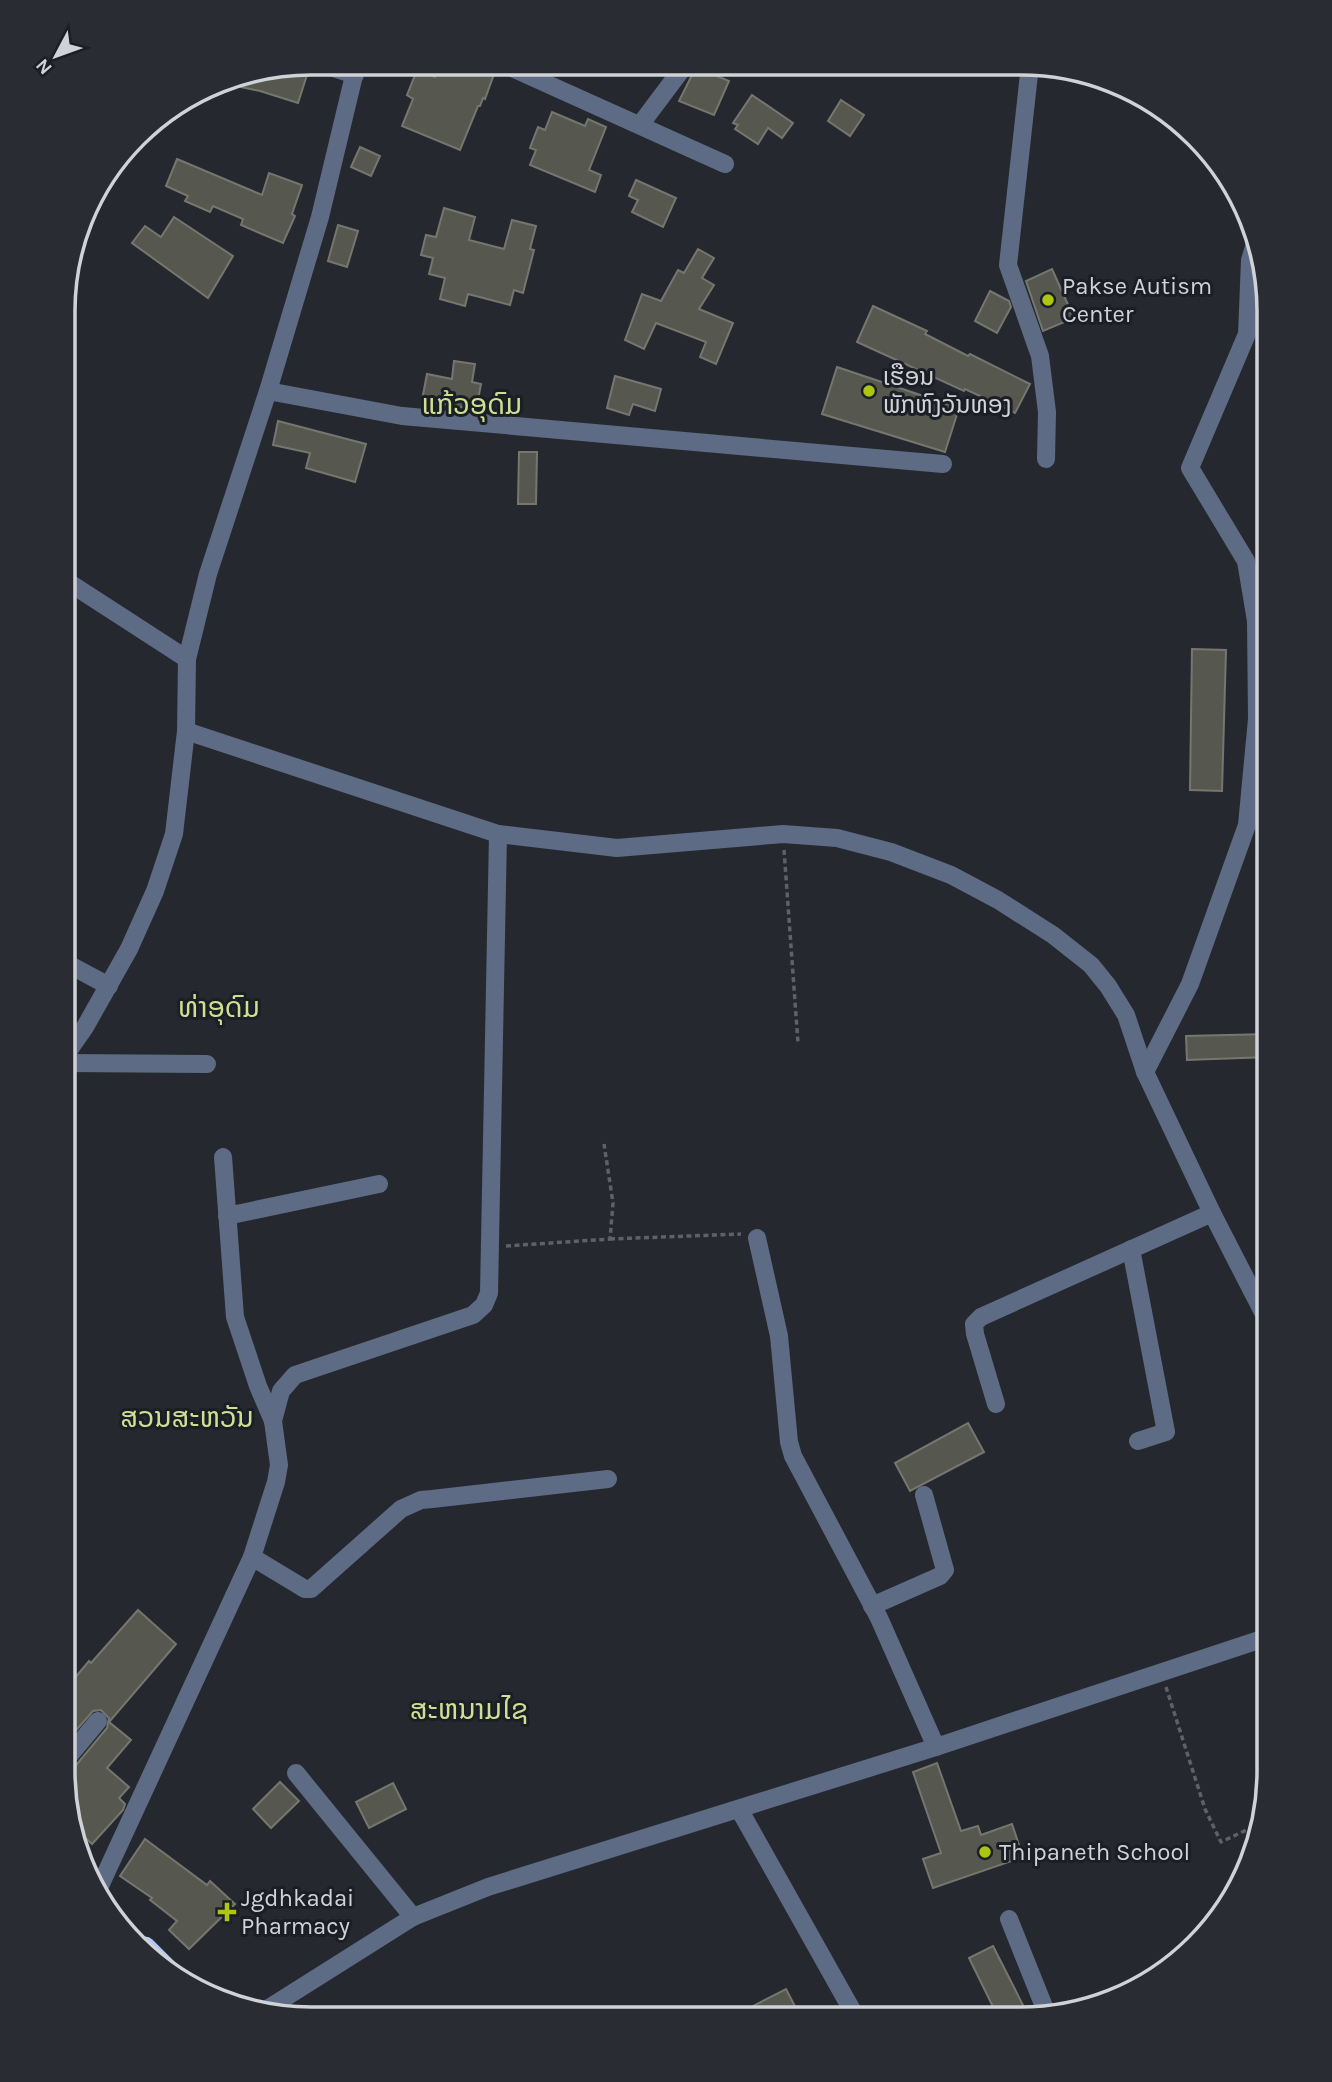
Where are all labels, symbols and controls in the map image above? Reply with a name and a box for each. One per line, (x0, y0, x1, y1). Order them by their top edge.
north arrow (21, 21, 91, 91)
text: N (31, 54, 57, 79)
place label: Pakse Autism Center (1062, 272, 1212, 328)
marker: Pakse Autism Center (1040, 292, 1056, 308)
place label: ເຮືອນ ພັກຫົງວັນທອງ (883, 363, 1012, 419)
marker: ເຮືອນ ພັກຫົງວັນທອງ (861, 383, 877, 399)
district label: ແກ້ວອຸດົມ (422, 388, 522, 422)
district label: ທ່າອຸດົມ (178, 991, 260, 1025)
district label: ສວນສະຫວັນ (120, 1401, 254, 1434)
district label: ສະຫນາມໄຊ (410, 1693, 528, 1726)
place label: Thipaneth School (999, 1838, 1190, 1866)
marker: Thipaneth School (977, 1844, 993, 1860)
place label: Jgdhkadai Pharmacy (241, 1884, 354, 1940)
marker: Jgdhkadai Pharmacy (219, 1904, 235, 1920)

